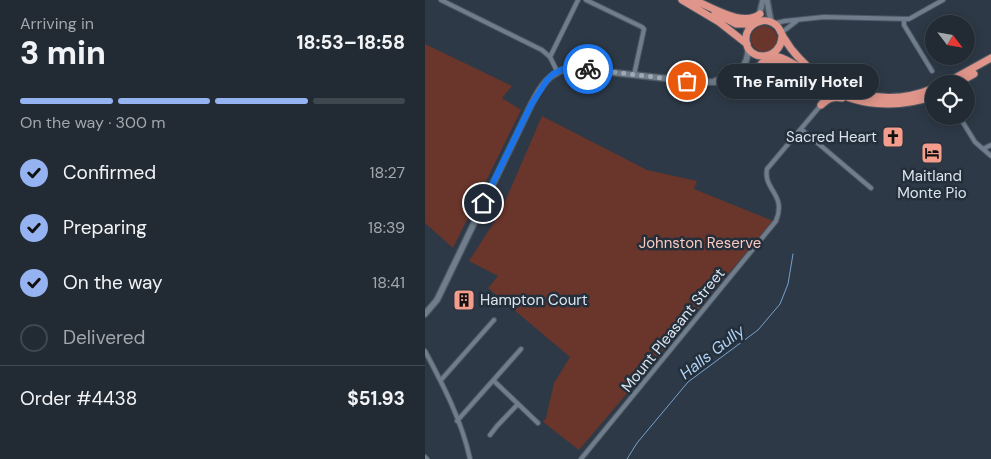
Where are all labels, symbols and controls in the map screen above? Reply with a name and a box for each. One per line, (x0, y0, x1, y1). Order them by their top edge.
text: Arriving in (20, 13, 94, 34)
north arrow (925, 15, 975, 65)
map controls (925, 15, 975, 125)
text: 18:53–18:58 (296, 30, 405, 55)
text: 3 min (20, 32, 106, 74)
courier (563, 44, 613, 94)
icon: bike (574, 55, 602, 83)
pin (666, 60, 708, 102)
callout: The Family Hotel (717, 64, 879, 98)
icon: bag (673, 67, 701, 95)
text: The Family Hotel (733, 71, 863, 92)
button: locate (925, 75, 975, 125)
text: On the way · 300 m (20, 112, 165, 133)
church icon: Sacred Heart (881, 125, 905, 149)
place label: Sacred Heart (786, 127, 877, 147)
hotel icon: Maitland Monte Pio (920, 141, 944, 165)
icon: check (20, 159, 48, 187)
text: Confirmed (63, 160, 156, 185)
text: 18:27 (370, 162, 405, 183)
place label: Maitland Monte Pio (897, 166, 967, 203)
pin (462, 182, 504, 224)
icon: home (469, 189, 497, 217)
icon: check (20, 214, 48, 242)
text: Preparing (63, 215, 147, 240)
text: 18:39 (368, 217, 405, 238)
park label: Johnston Reserve (639, 233, 761, 253)
street label: Mount Pleasant Street (617, 264, 729, 396)
icon: check (20, 269, 48, 297)
text: On the way (63, 270, 163, 295)
text: 18:41 (372, 272, 405, 293)
building icon: Hampton Court (452, 288, 476, 312)
place label: Hampton Court (480, 290, 588, 310)
water label: Halls Gully (675, 319, 750, 384)
text: Delivered (63, 325, 145, 350)
text: Order #4438 (20, 386, 137, 411)
text: $51.93 (347, 386, 405, 411)

